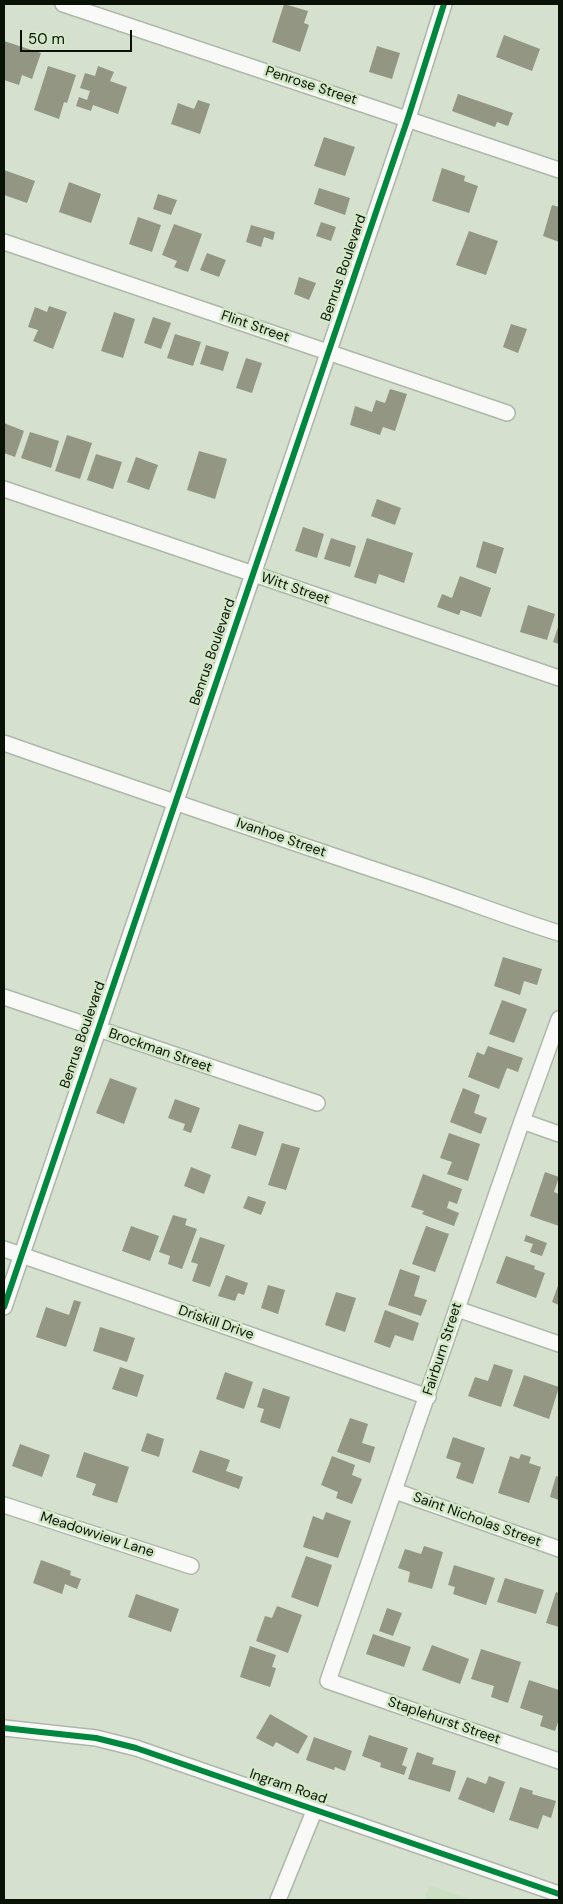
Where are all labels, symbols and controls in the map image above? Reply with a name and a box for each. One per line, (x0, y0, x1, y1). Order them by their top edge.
scale bar (22, 20, 135, 52)
text: 50 m (28, 29, 65, 49)
street label: Penrose Street (263, 63, 359, 109)
street label: Benrus Boulevard (318, 212, 370, 324)
street label: Flint Street (219, 308, 291, 346)
street label: Witt Street (259, 569, 331, 609)
street label: Benrus Boulevard (187, 596, 239, 708)
street label: Ivanhoe Street (234, 815, 328, 861)
street label: Benrus Boulevard (57, 979, 109, 1091)
street label: Brockman Street (106, 1025, 214, 1077)
street label: Fairburn Street (420, 1300, 466, 1398)
street label: Driskill Drive (176, 1302, 256, 1344)
street label: Saint Nicholas Street (411, 1489, 543, 1551)
street label: Meadowview Lane (38, 1509, 156, 1561)
street label: Staplehurst Street (386, 1694, 502, 1748)
street label: Ingram Road (247, 1766, 329, 1808)

